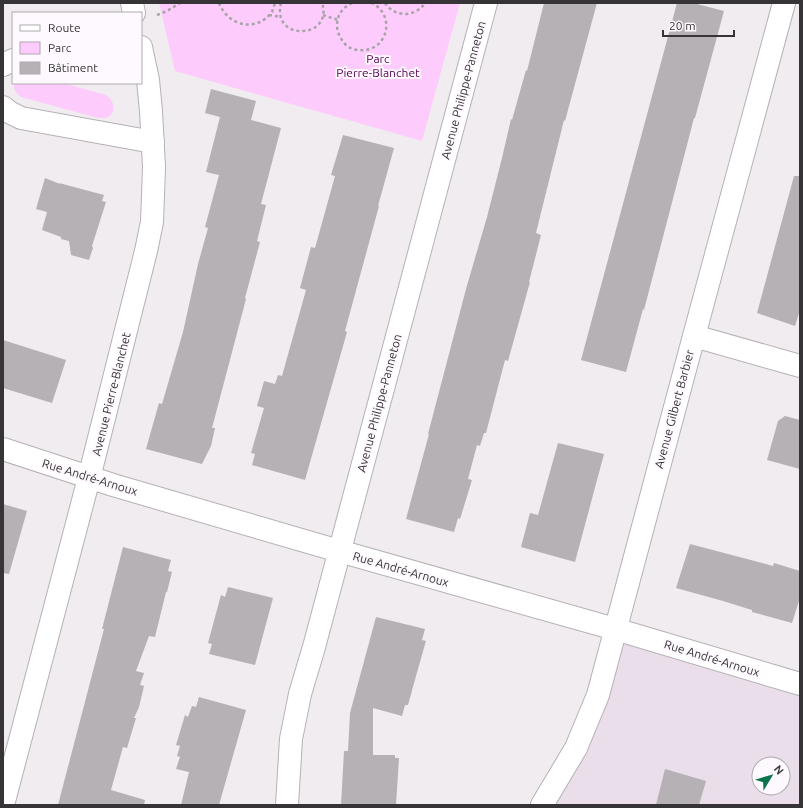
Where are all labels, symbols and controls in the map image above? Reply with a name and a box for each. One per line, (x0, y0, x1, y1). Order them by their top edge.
legend (12, 12, 142, 84)
scale bar (663, 12, 734, 38)
text: 20 m (669, 19, 696, 32)
street label: Avenue Philippe-Panneton (438, 20, 488, 160)
text: Route (48, 21, 81, 34)
text: Parc (48, 41, 72, 54)
park label: Parc Pierre-Blanchet (336, 52, 420, 79)
text: Bâtiment (48, 61, 98, 74)
street label: Avenue Pierre-Blanchet (89, 331, 133, 457)
street label: Avenue Philippe-Panneton (354, 333, 404, 473)
street label: Avenue Gilbert Barbier (652, 348, 696, 470)
street label: Rue André-Arnoux (41, 456, 139, 498)
street label: Rue André-Arnoux (352, 549, 450, 589)
street label: Rue André-Arnoux (663, 637, 761, 679)
north arrow (751, 756, 791, 796)
text: N (772, 763, 786, 777)

